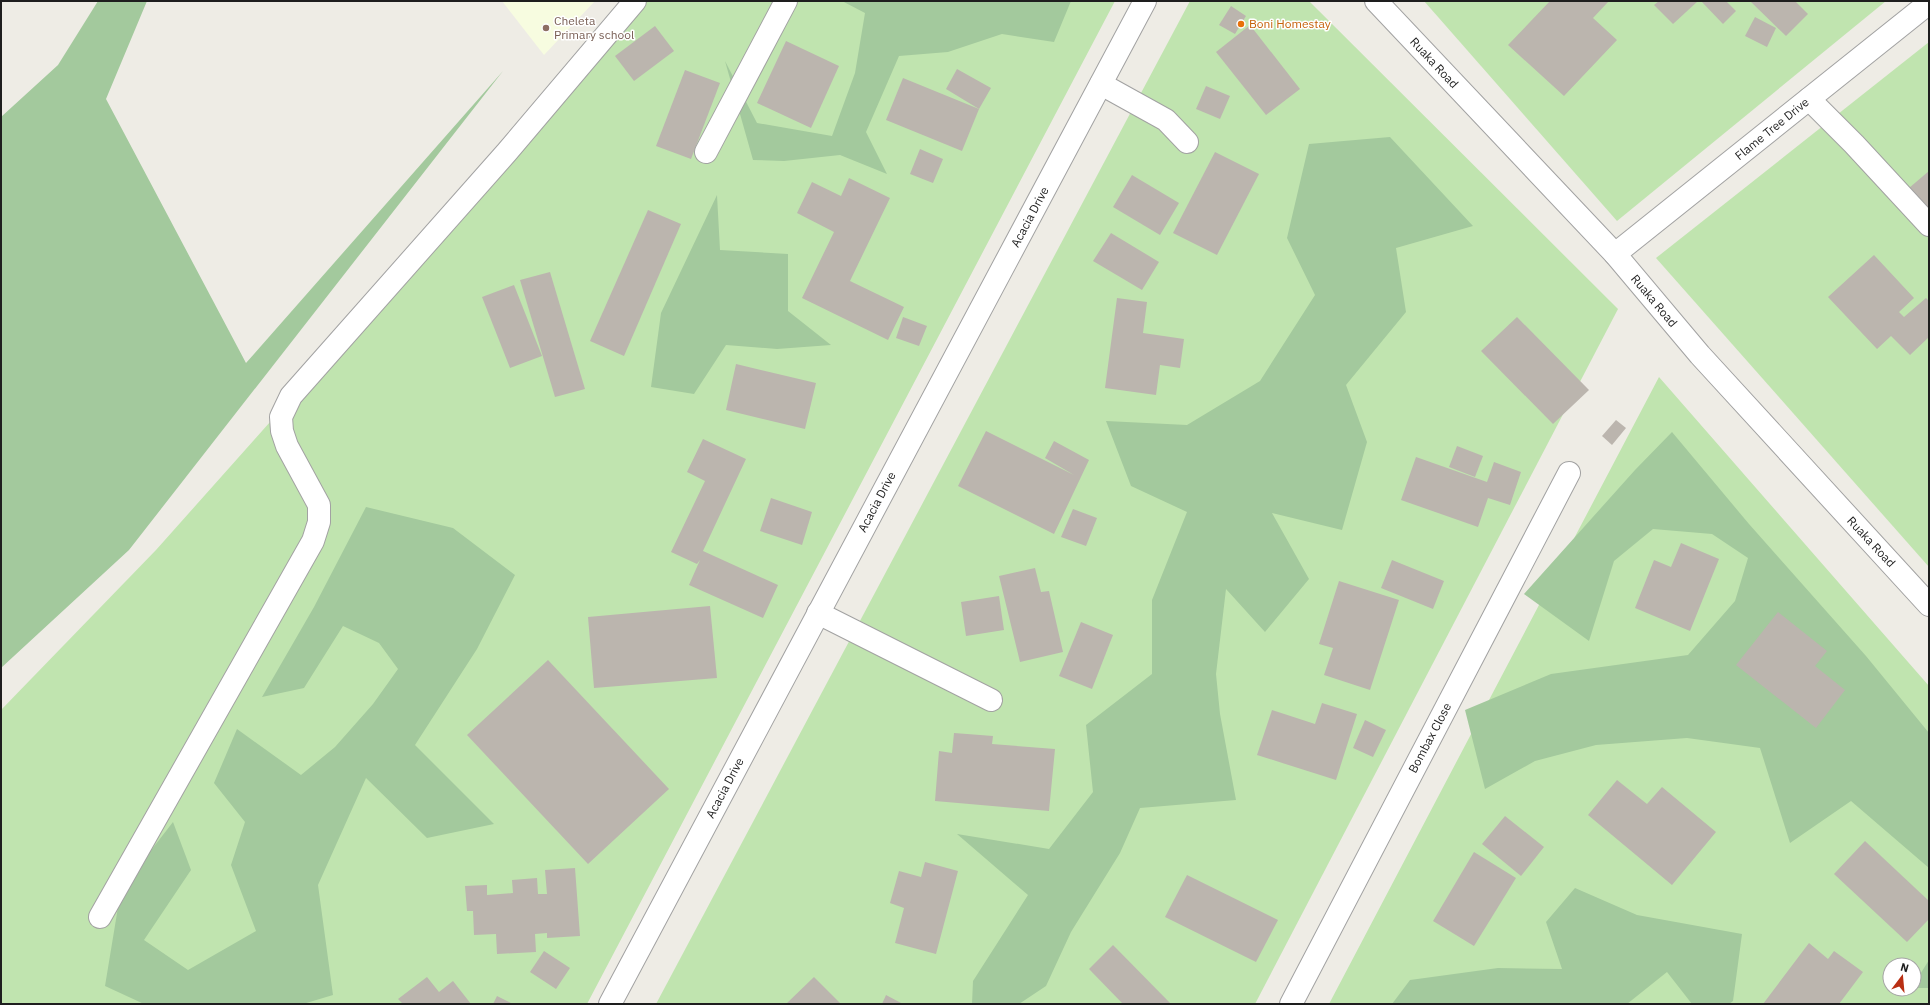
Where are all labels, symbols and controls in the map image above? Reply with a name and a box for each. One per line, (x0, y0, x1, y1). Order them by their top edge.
place label: Cheleta Primary school (554, 13, 634, 42)
place label: Boni Homestay (1249, 16, 1331, 31)
marker: Boni Homestay (1236, 19, 1246, 29)
marker: Cheleta Primary school (541, 23, 551, 33)
street label: Ruaka Road (1407, 34, 1462, 91)
street label: Flame Tree Drive (1732, 94, 1812, 163)
street label: Acacia Drive (1007, 184, 1052, 250)
street label: Ruaka Road (1628, 271, 1681, 330)
street label: Acacia Drive (854, 469, 899, 535)
street label: Ruaka Road (1844, 513, 1899, 570)
street label: Bombax Close (1405, 700, 1454, 775)
street label: Acacia Drive (702, 755, 747, 821)
north arrow (1882, 957, 1922, 997)
text: N (1899, 960, 1911, 975)

